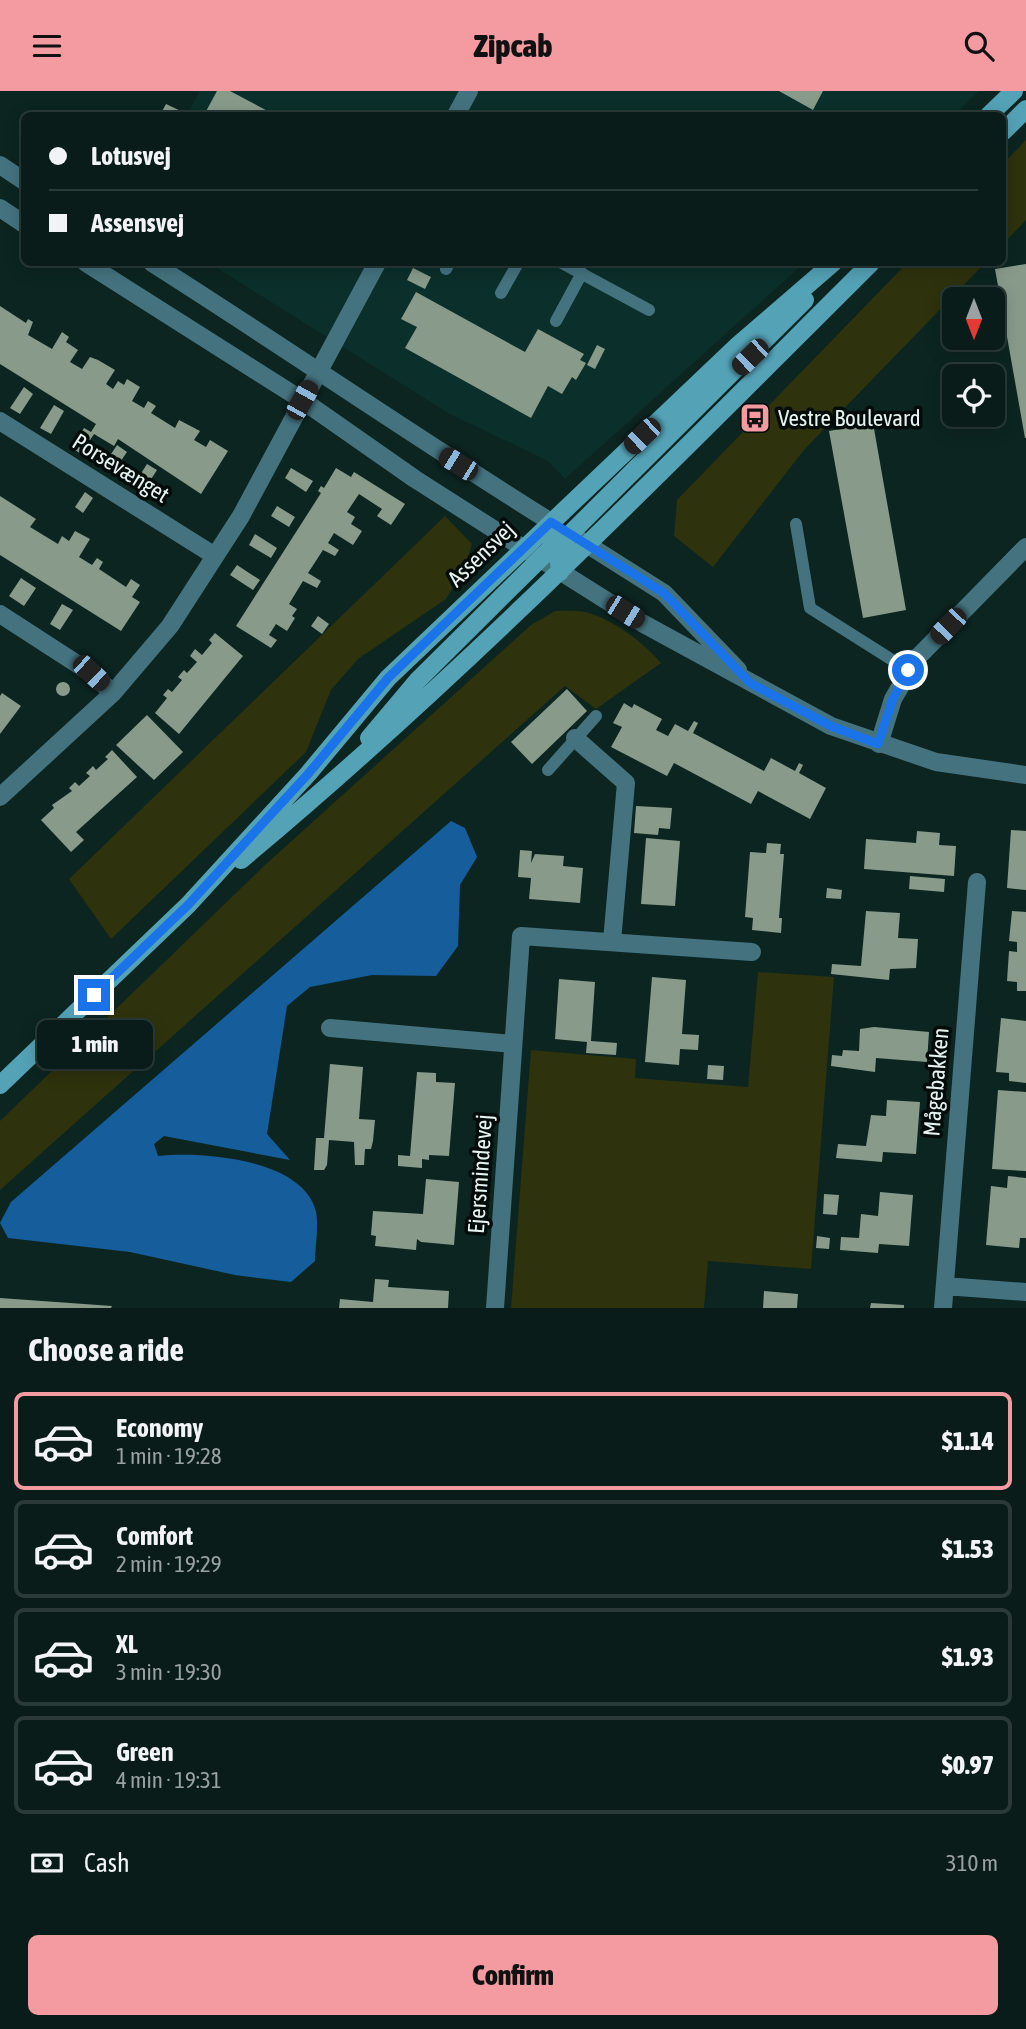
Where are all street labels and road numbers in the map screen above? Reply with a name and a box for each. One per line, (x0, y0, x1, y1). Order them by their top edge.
street label: Porsevænget (68, 428, 174, 508)
street label: Assensvej (442, 516, 520, 592)
street label: Mågebakken (918, 1027, 954, 1137)
street label: Ejersmindevej (463, 1113, 497, 1235)

